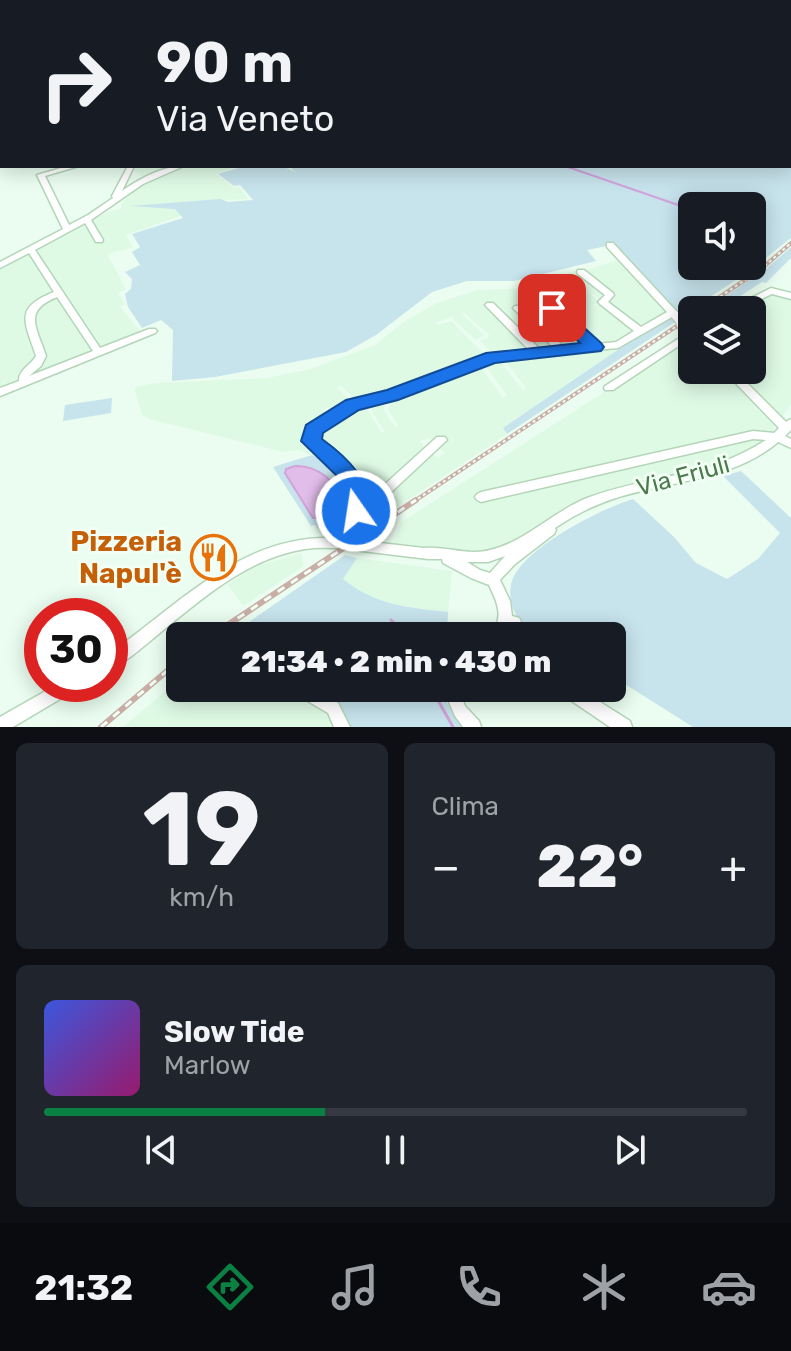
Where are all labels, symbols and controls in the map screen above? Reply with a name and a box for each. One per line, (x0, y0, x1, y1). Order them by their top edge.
text: 90 m (156, 30, 293, 96)
icon: right (24, 32, 128, 136)
text: Via Veneto (156, 97, 334, 140)
map controls (678, 192, 766, 384)
button: sound (678, 192, 766, 280)
pin (518, 274, 586, 342)
icon: arrive (530, 286, 574, 330)
button: layers (678, 296, 766, 384)
street label: Via Friuli (633, 450, 733, 502)
position arrow (314, 469, 398, 553)
place label: Pizzeria Napul'è (70, 525, 182, 590)
restaurant icon: Pizzeria Napul'è (189, 533, 237, 581)
speed limit sign: 30 (24, 598, 128, 702)
text: 21:34 · 2 min · 430 m (241, 644, 551, 680)
text: 19 (143, 768, 261, 891)
text: Clima (432, 791, 499, 822)
text: 22° (537, 831, 643, 902)
text: − (432, 841, 460, 893)
text: + (720, 841, 747, 893)
text: km/h (169, 882, 234, 913)
text: Slow Tide (164, 1014, 304, 1050)
text: Marlow (164, 1050, 251, 1081)
icon: previous (139, 1128, 183, 1172)
icon: pause (373, 1128, 417, 1172)
icon: next (608, 1128, 652, 1172)
icon: directions (202, 1259, 258, 1315)
icon: music (327, 1259, 383, 1315)
icon: phone (451, 1259, 507, 1315)
icon: climate (576, 1259, 632, 1315)
icon: car (701, 1259, 757, 1315)
text: 21:32 (34, 1266, 133, 1309)

